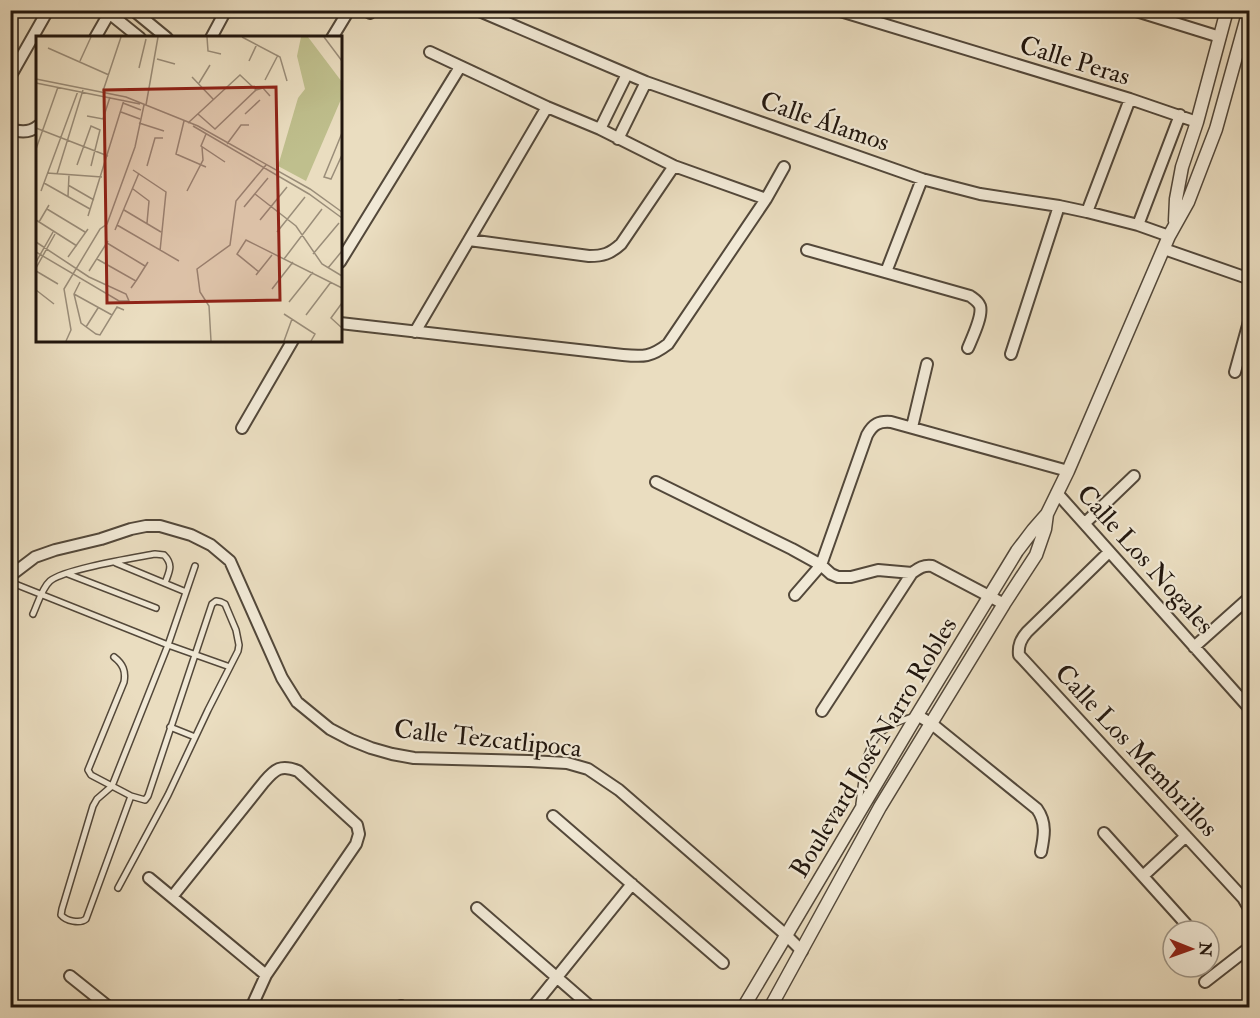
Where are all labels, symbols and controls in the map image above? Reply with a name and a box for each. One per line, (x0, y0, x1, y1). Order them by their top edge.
street label: Calle Peras (1016, 29, 1134, 93)
inset map (36, 36, 342, 342)
street label: Calle Álamos (756, 83, 894, 159)
street label: Calle Los Nogales (1070, 478, 1221, 641)
street label: Boulevard José Narro Robles (783, 611, 964, 884)
street label: Calle Los Membrillos (1048, 658, 1225, 844)
street label: Calle Tezcatlipoca (392, 713, 584, 766)
north arrow (1161, 919, 1221, 979)
text: N (1195, 941, 1215, 957)

